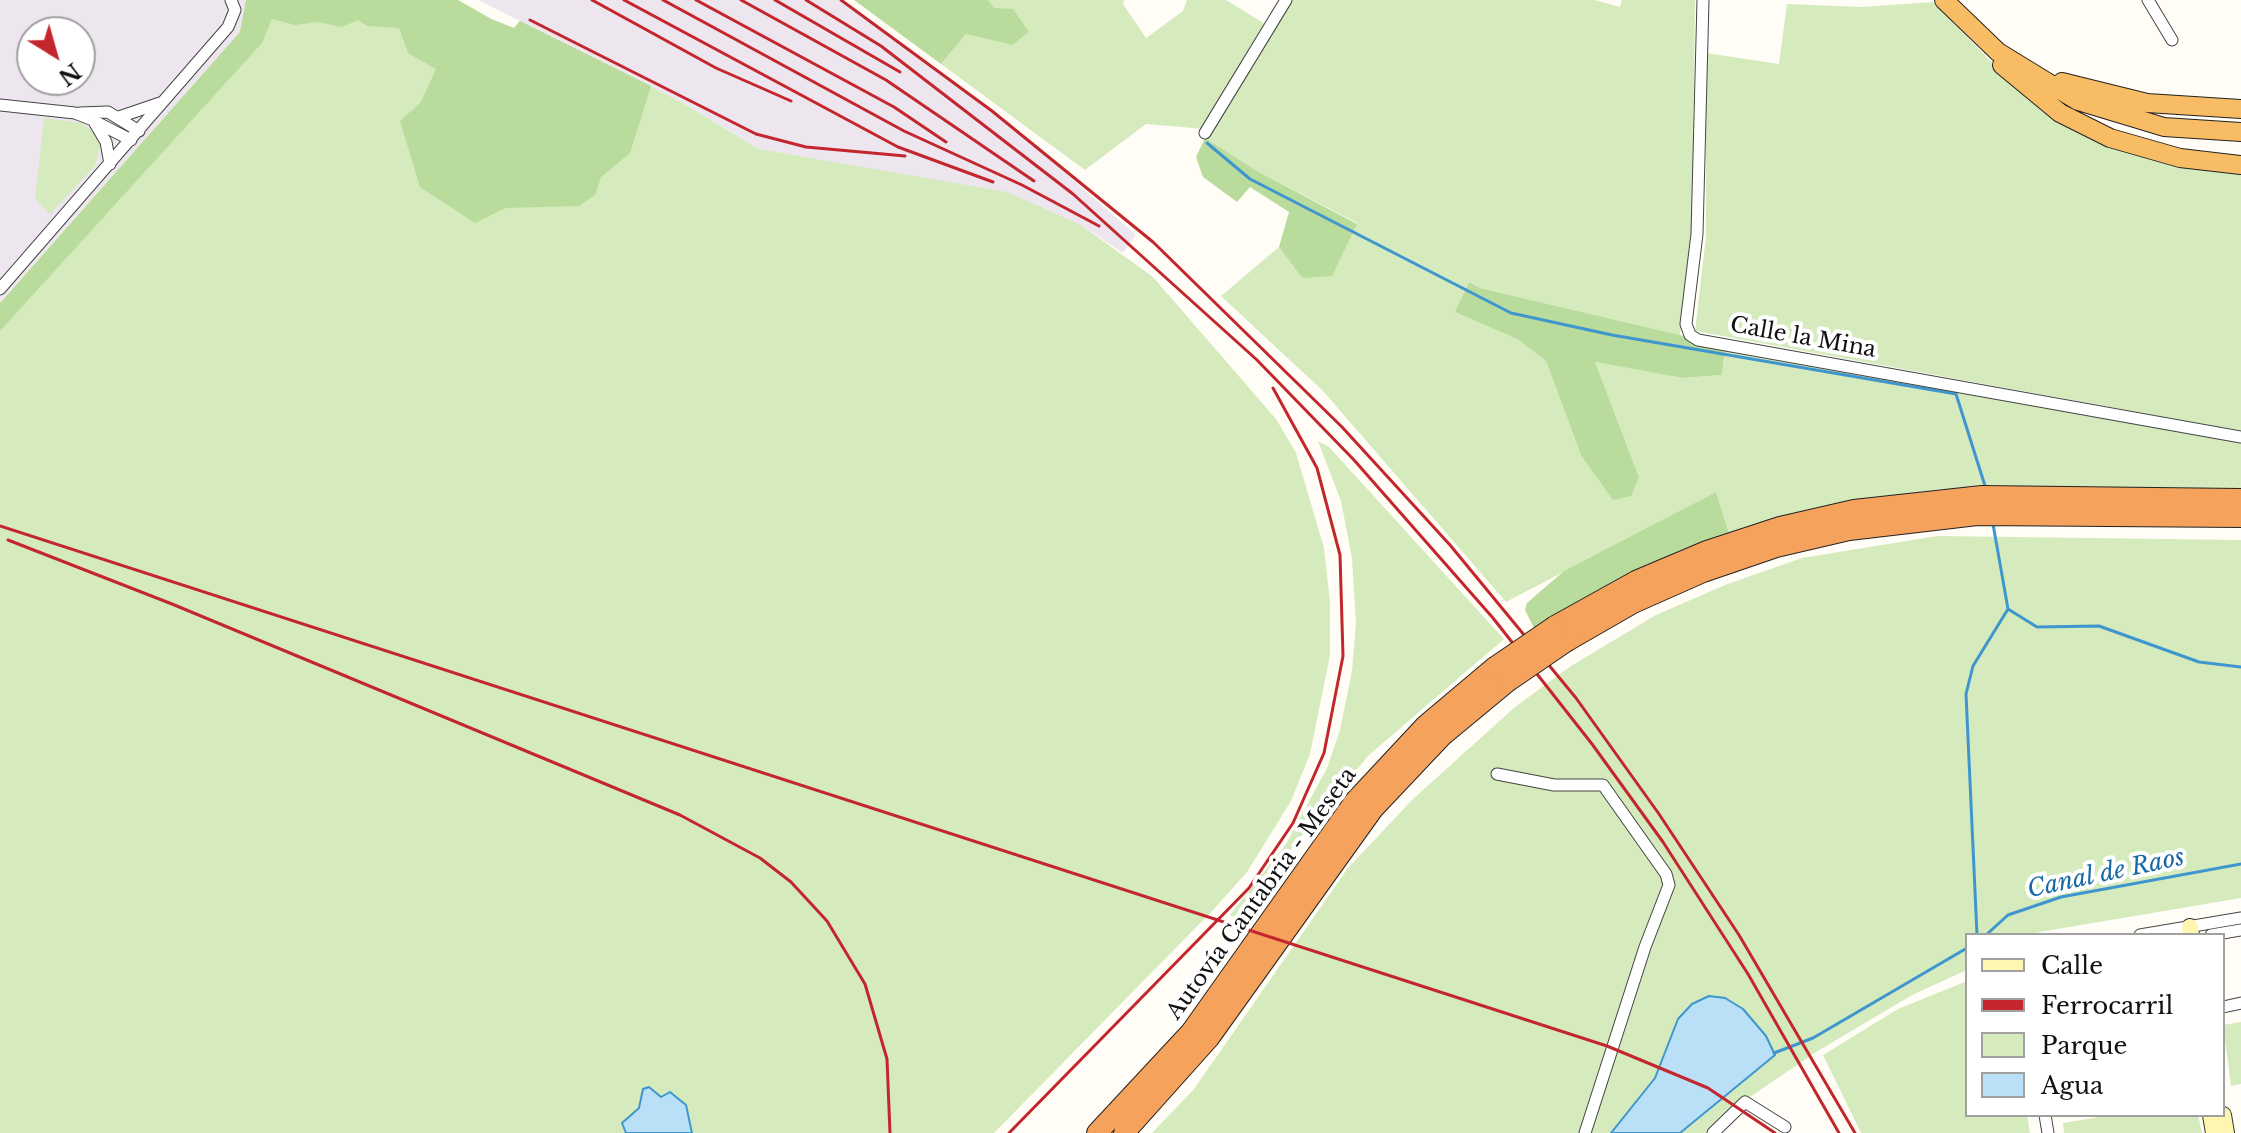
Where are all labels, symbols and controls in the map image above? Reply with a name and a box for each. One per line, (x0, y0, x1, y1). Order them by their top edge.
north arrow (16, 16, 96, 96)
text: N (53, 57, 86, 91)
street label: Calle la Mina (1728, 312, 1878, 364)
street label: Autovía Cantabria - Meseta (1162, 763, 1362, 1025)
water label: Canal de Raos (2025, 843, 2187, 905)
legend (1965, 933, 2225, 1117)
text: Calle (2041, 951, 2103, 980)
text: Ferrocarril (2041, 991, 2173, 1020)
text: Parque (2041, 1031, 2127, 1060)
text: Agua (2041, 1071, 2103, 1100)

